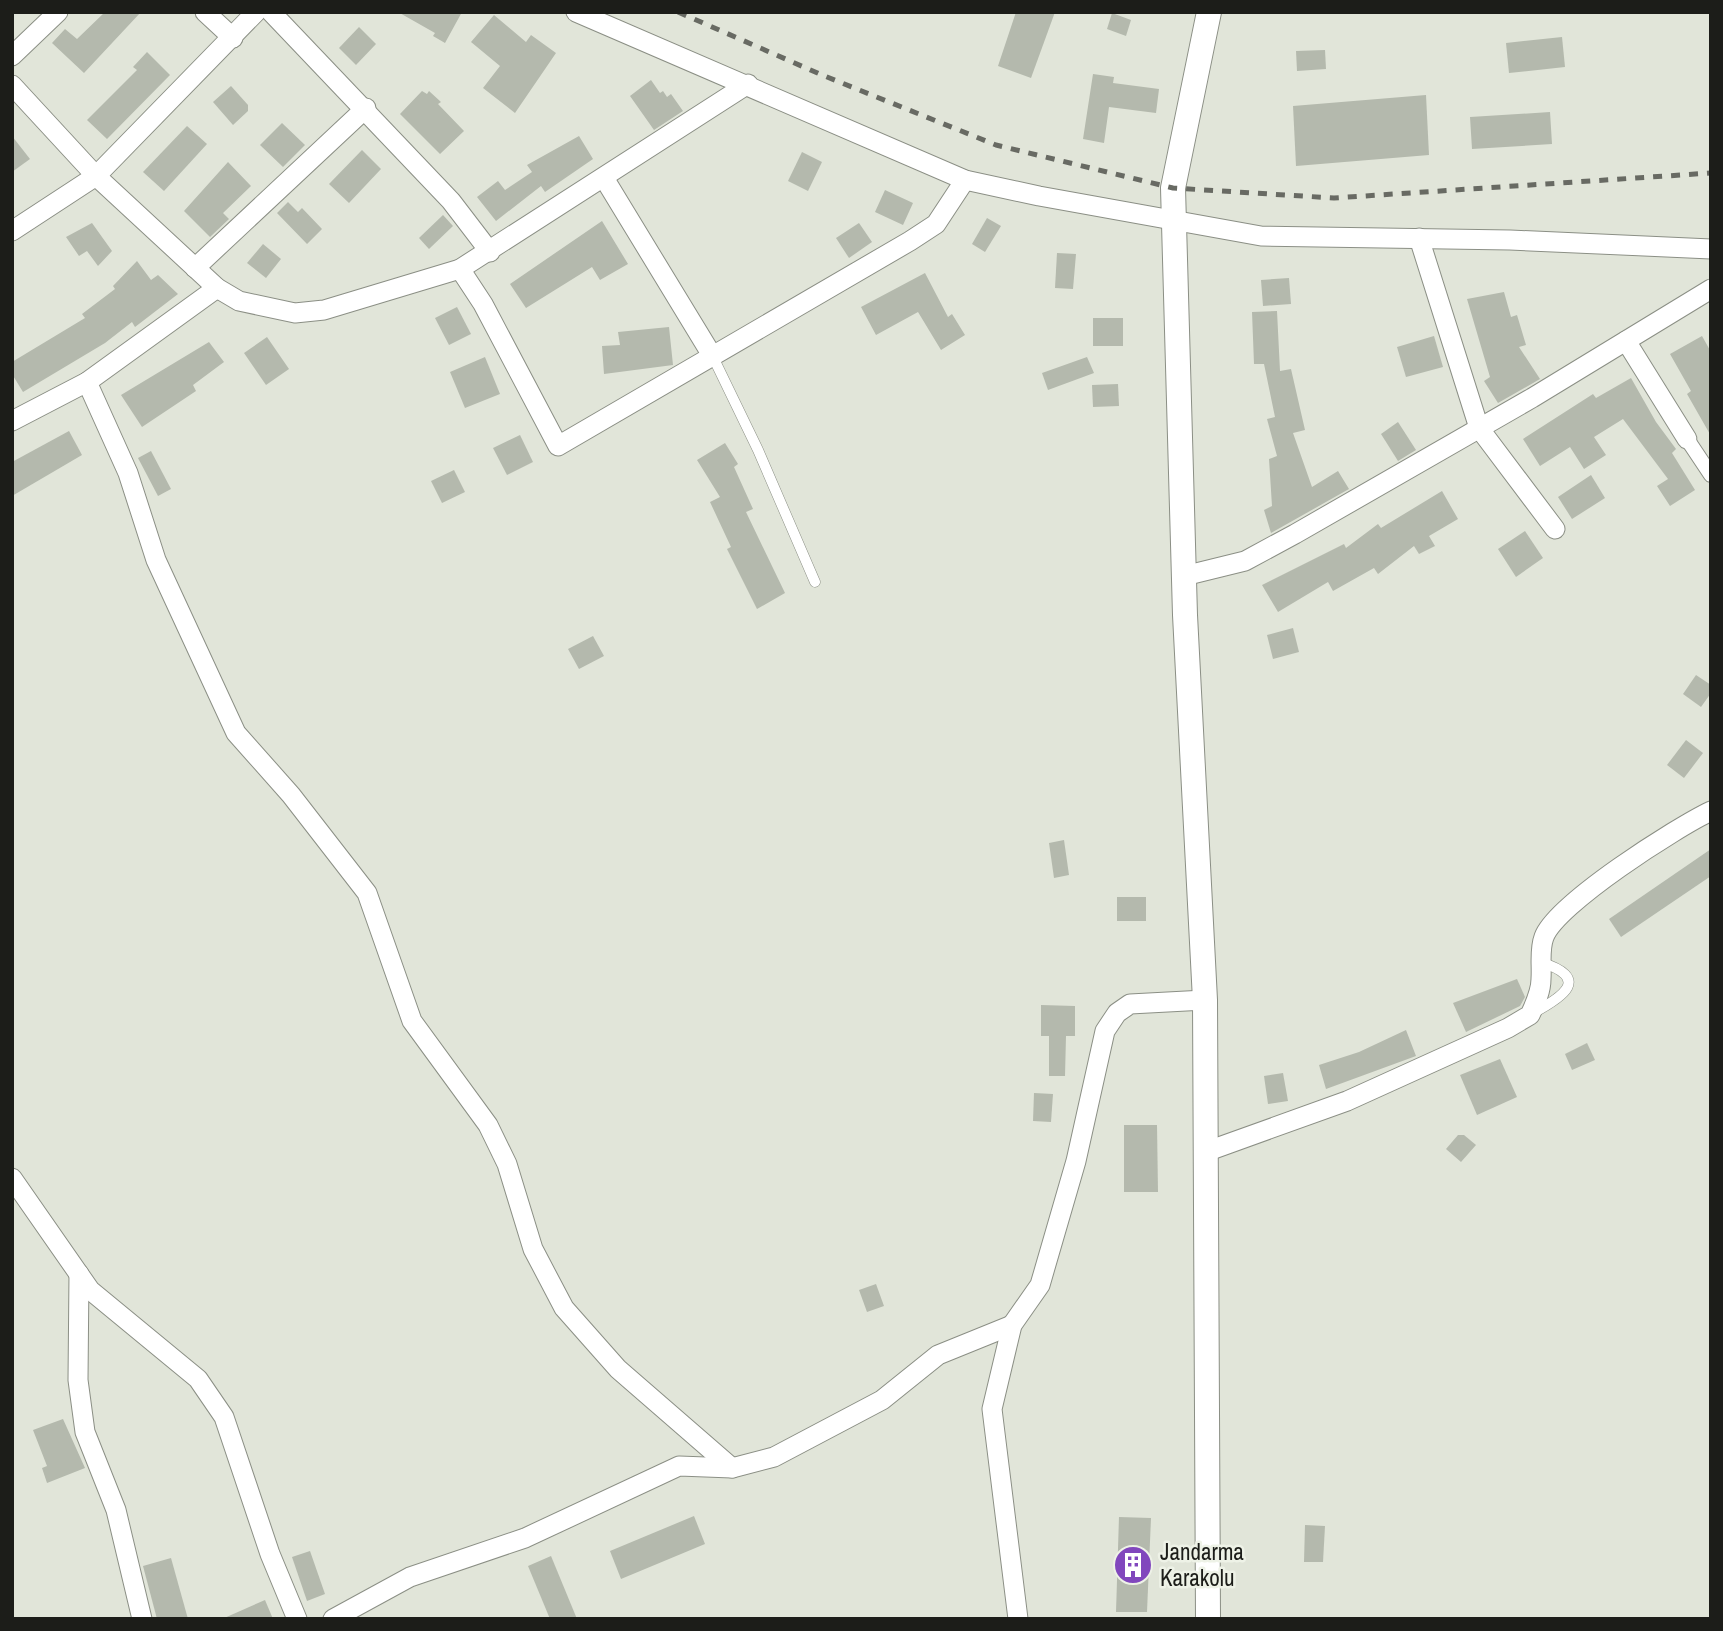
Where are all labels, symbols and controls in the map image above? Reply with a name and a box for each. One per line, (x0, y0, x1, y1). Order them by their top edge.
place label: Jandarma Karakolu (1160, 1536, 1244, 1593)
building icon: Jandarma Karakolu (1112, 1544, 1154, 1586)

